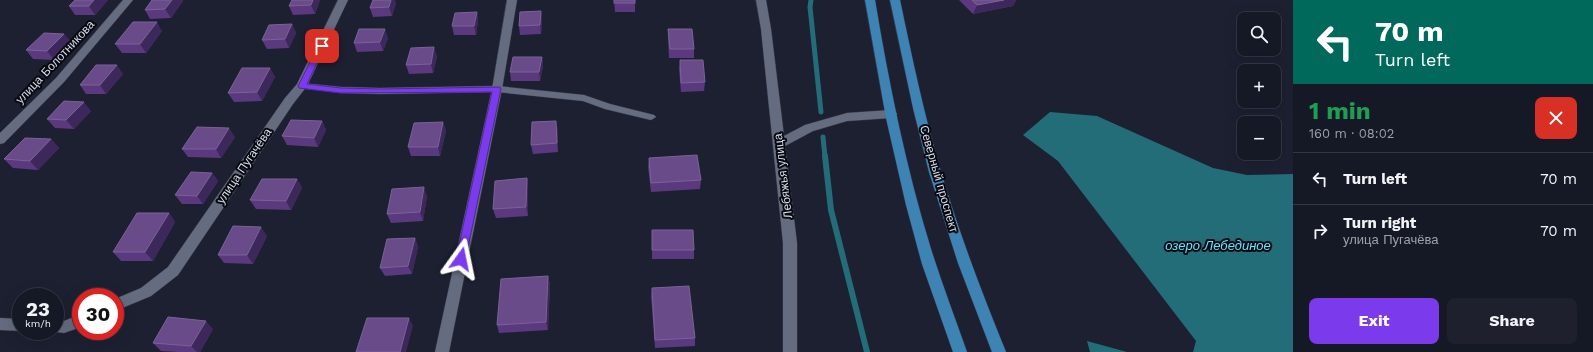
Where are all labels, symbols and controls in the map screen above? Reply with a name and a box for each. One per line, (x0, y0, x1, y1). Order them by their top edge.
map controls (1237, 12, 1281, 160)
button: search (1237, 12, 1281, 56)
text: 70 m (1375, 15, 1444, 48)
icon: left (1309, 16, 1361, 68)
street label: улица Болотникова (13, 17, 97, 107)
pin (305, 29, 339, 63)
icon: arrive (311, 35, 333, 57)
text: Turn left (1375, 49, 1450, 70)
button: + (1237, 64, 1281, 108)
text: 1 min (1309, 97, 1371, 125)
button: close (1535, 97, 1577, 139)
button: − (1237, 116, 1281, 160)
street label: Северный проспект (917, 124, 961, 235)
street label: улица Пугачёва (214, 125, 275, 206)
text: 160 m · 08:02 (1309, 126, 1394, 141)
street label: Лебяжья улица (771, 132, 795, 219)
icon: left (1309, 168, 1331, 190)
text: Turn left (1343, 170, 1407, 188)
text: 70 m (1540, 170, 1577, 188)
text: Turn right (1343, 214, 1416, 232)
icon: right (1309, 220, 1331, 242)
text: 70 m (1540, 222, 1577, 240)
text: улица Пугачёва (1343, 232, 1438, 247)
position arrow (440, 238, 482, 280)
water label: озеро Лебединое (1165, 238, 1271, 253)
speed limit sign: 30 (72, 288, 124, 340)
text: 23 (26, 297, 50, 321)
button: Exit (1309, 298, 1439, 344)
button: Share (1447, 298, 1577, 344)
text: km/h (25, 318, 51, 329)

